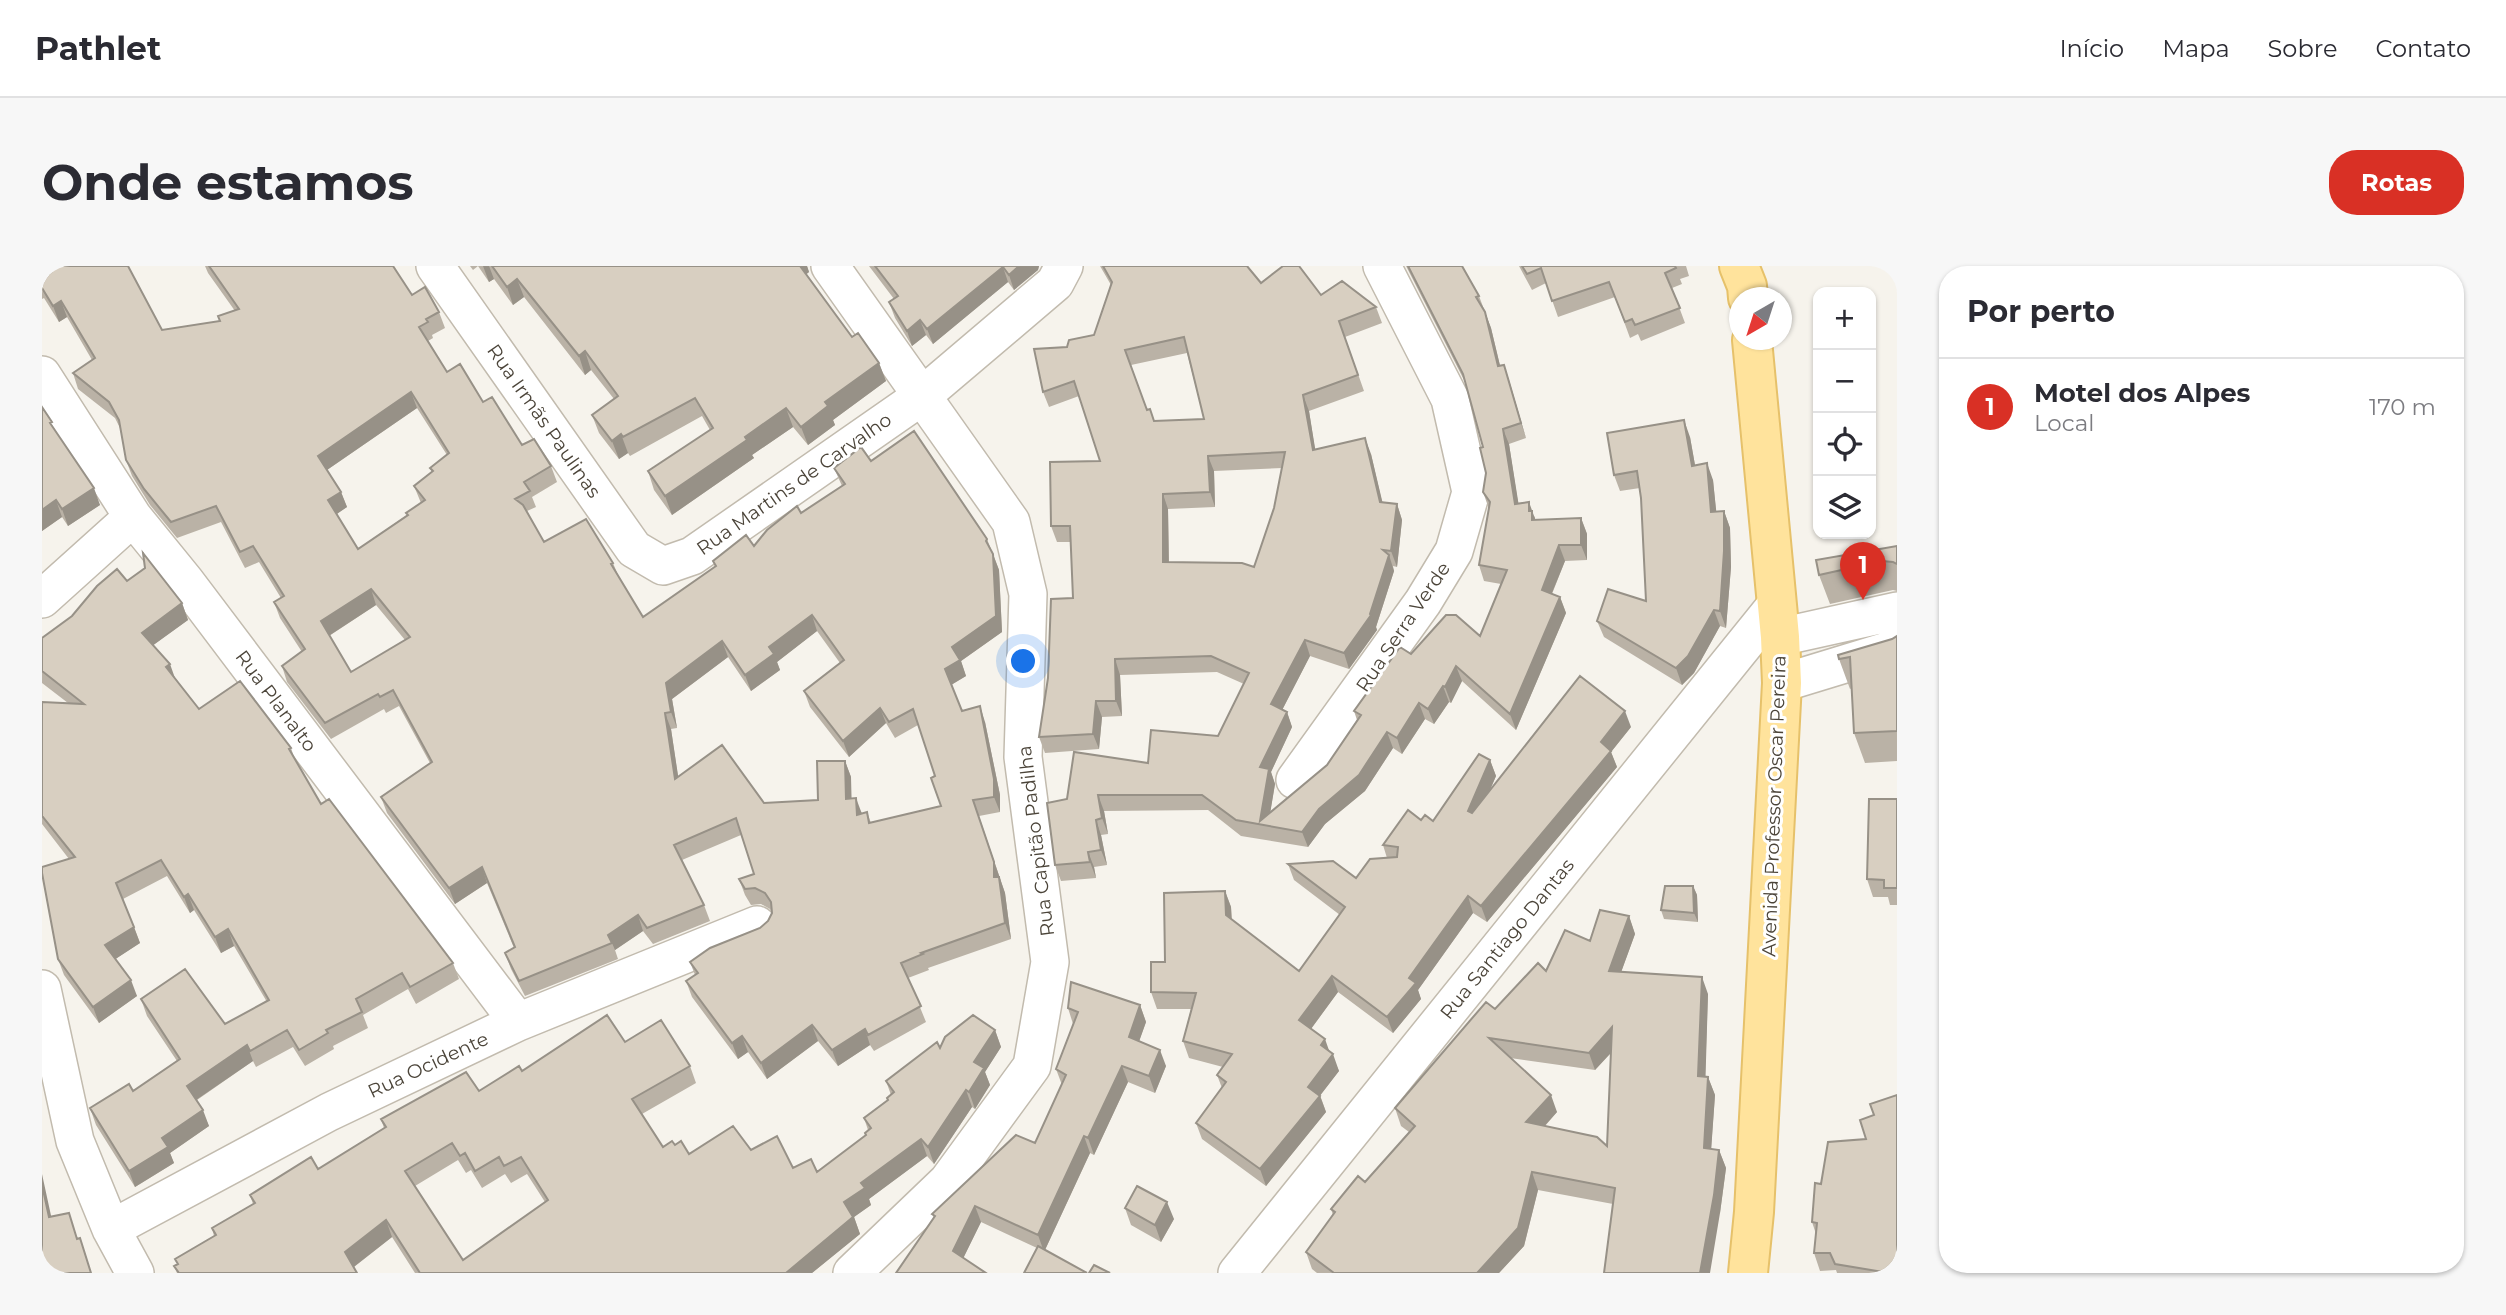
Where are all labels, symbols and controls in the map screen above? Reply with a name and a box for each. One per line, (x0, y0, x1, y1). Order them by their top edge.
text: Pathlet (35, 28, 161, 68)
text: Início (2059, 34, 2124, 63)
text: Mapa (2162, 34, 2230, 63)
text: Sobre (2268, 34, 2337, 63)
text: Contato (2375, 34, 2471, 63)
button: Rotas (2329, 150, 2464, 215)
text: Onde estamos (42, 153, 413, 212)
north arrow (1729, 287, 1792, 350)
map controls (1813, 287, 1876, 539)
button: + (1813, 287, 1876, 350)
text: Por perto (1967, 293, 2115, 330)
street label: Rua Irmãs Paulinas (482, 340, 606, 502)
button: − (1813, 350, 1876, 413)
text: Motel dos Alpes (2034, 377, 2250, 409)
text: 1 (1985, 393, 1995, 421)
text: 170 m (2369, 393, 2436, 421)
street label: Rua Martins de Carvalho (692, 408, 896, 560)
text: Local (2034, 409, 2095, 437)
button: locate (1813, 413, 1876, 476)
button: layers (1813, 476, 1876, 539)
pin: 1 (1840, 542, 1886, 600)
street label: Rua Serra Verde (1351, 558, 1455, 696)
your location (1006, 644, 1040, 678)
street label: Rua Planalto (230, 646, 322, 756)
street label: Avenida Professor Oscar Pereira (1757, 655, 1791, 957)
street label: Rua Capitão Padilha (1013, 744, 1059, 938)
street label: Rua Santiago Dantas (1435, 854, 1579, 1024)
street label: Rua Ocidente (364, 1027, 492, 1103)

